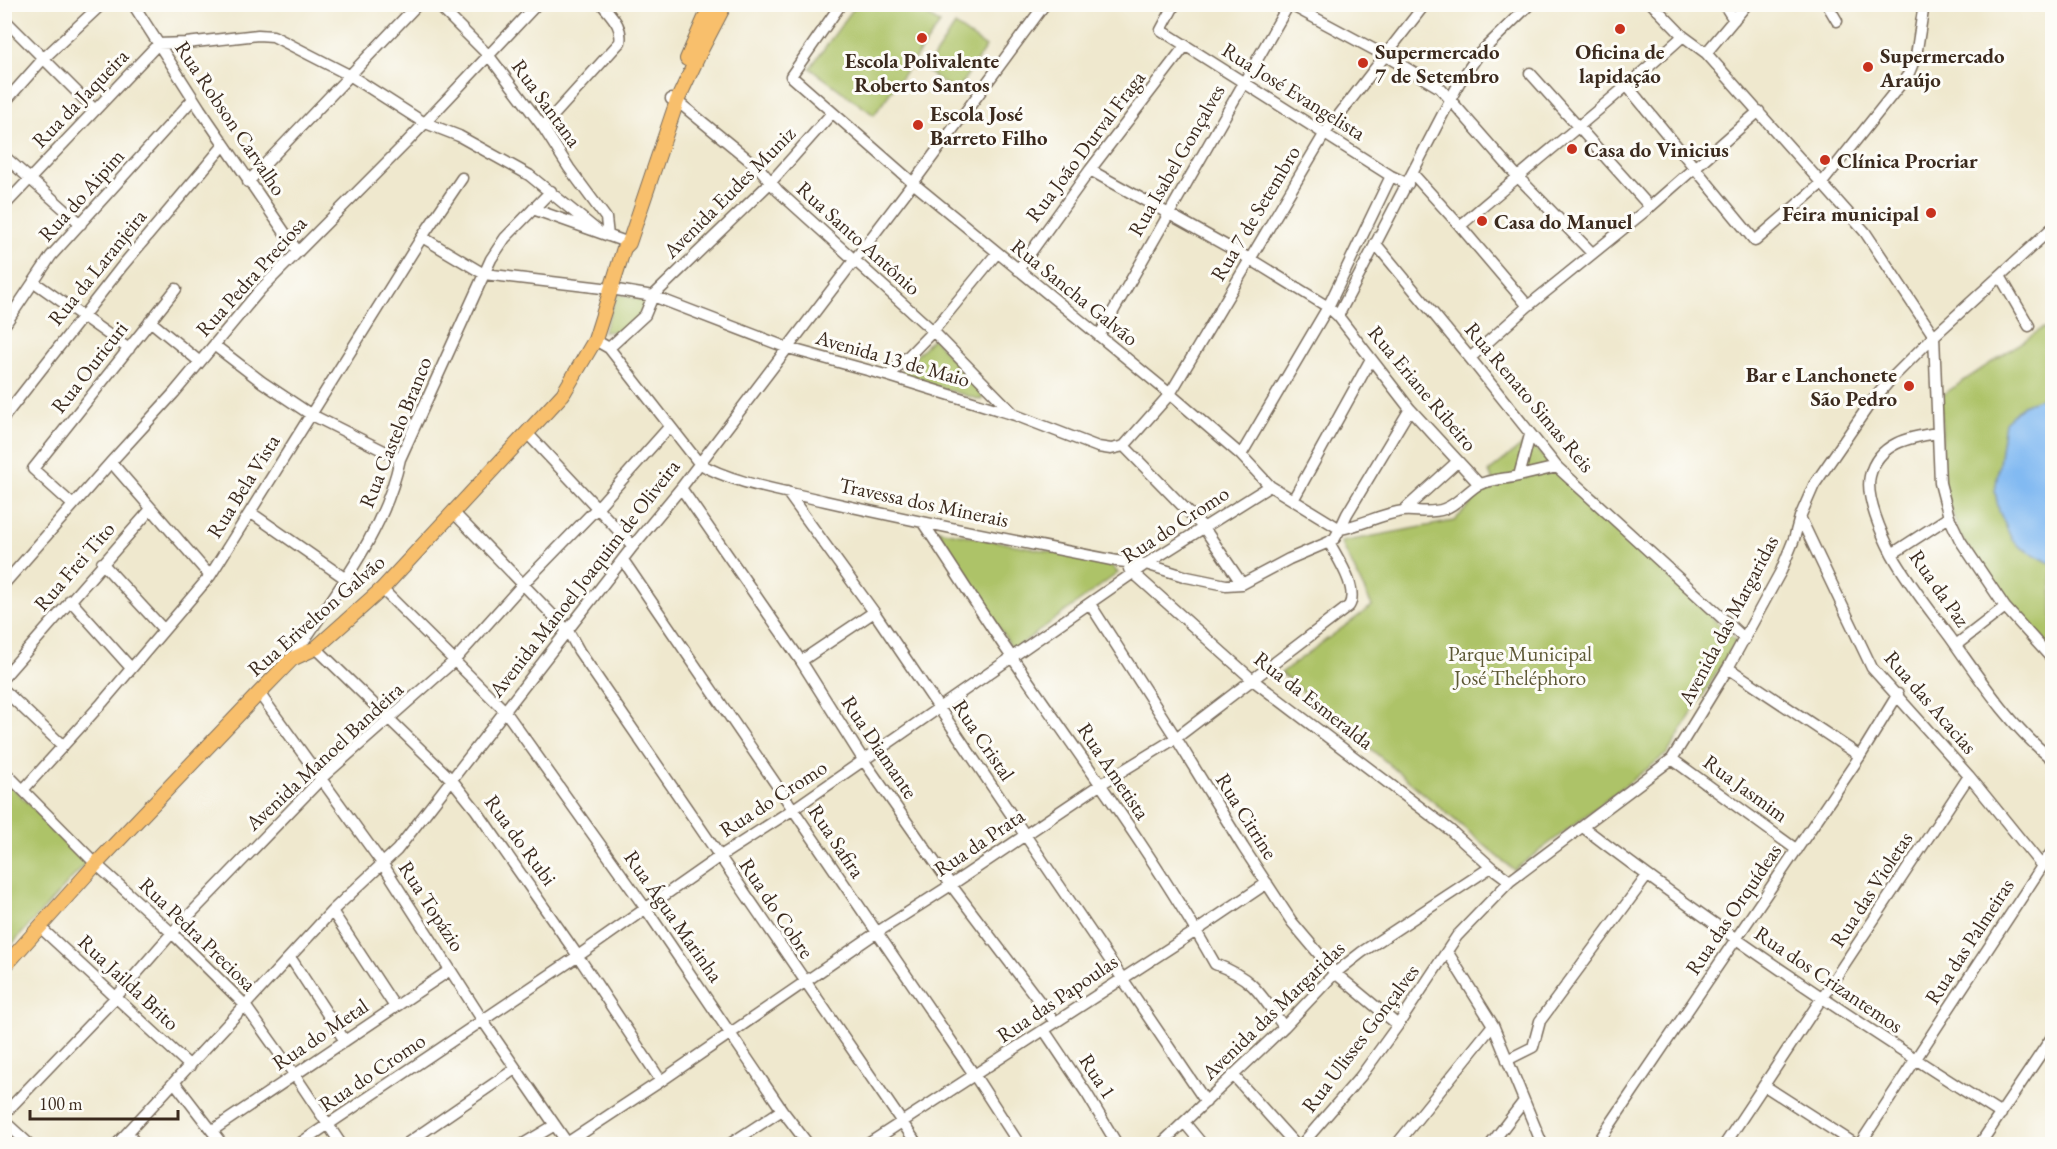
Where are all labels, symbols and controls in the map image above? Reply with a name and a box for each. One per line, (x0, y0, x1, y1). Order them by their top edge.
marker: Oficina de lapidação (1613, 22, 1627, 36)
marker: Escola Polivalente Roberto Santos (915, 31, 929, 45)
street label: Rua Robson Carvalho (169, 35, 293, 201)
street label: Rua José Evangelista (1217, 36, 1371, 146)
place label: Supermercado 7 de Setembro (1375, 38, 1500, 89)
place label: Oficina de lapidação (1575, 38, 1665, 89)
street label: Rua da Jaqueira (26, 42, 135, 153)
place label: Supermercado Araújo (1879, 42, 2005, 93)
place label: Escola Polivalente Roberto Santos (845, 47, 1000, 98)
street label: Rua Santana (506, 54, 588, 153)
marker: Supermercado 7 de Setembro (1356, 56, 1370, 70)
marker: Supermercado Araújo (1861, 60, 1875, 74)
street label: Rua João Durval Fraga (1019, 64, 1151, 227)
street label: Rua Isabel Gonçalves (1121, 79, 1231, 241)
place label: Escola José Barreto Filho (930, 100, 1048, 151)
marker: Escola José Barreto Filho (911, 118, 925, 132)
street label: Avenida Eudes Muniz (656, 120, 801, 265)
place label: Casa do Vinicius (1584, 136, 1729, 163)
street label: Rua 7 de Setembro (1204, 140, 1306, 286)
marker: Casa do Vinicius (1565, 142, 1579, 156)
street label: Rua do Aipim (32, 143, 130, 247)
place label: Clínica Procriar (1837, 147, 1978, 174)
marker: Clínica Procriar (1818, 153, 1832, 167)
street label: Rua Santo Antônio (791, 175, 927, 301)
place label: Feira municipal (1782, 200, 1919, 227)
street label: Rua da Laranjeira (42, 203, 153, 331)
marker: Feira municipal (1924, 206, 1938, 220)
place label: Casa do Manuel (1494, 208, 1633, 235)
street label: Rua Pedra Preciosa (190, 210, 313, 342)
marker: Casa do Manuel (1475, 214, 1489, 228)
street label: Rua Sancha Galvão (1006, 232, 1144, 352)
street label: Rua Ouricuri (45, 315, 133, 419)
street label: Rua Renato Simas Reis (1459, 316, 1601, 478)
street label: Rua Eriane Ribeiro (1362, 320, 1484, 456)
street label: Avenida 13 de Maio (812, 323, 973, 393)
street label: Rua Castelo Branco (352, 353, 438, 511)
place label: Bar e Lanchonete São Pedro (1746, 361, 1897, 412)
marker: Bar e Lanchonete São Pedro (1902, 379, 1916, 393)
street label: Rua Bela Vista (200, 429, 286, 543)
street label: Avenida Manoel Joaquim de Oliveira (482, 453, 686, 703)
street label: Travessa dos Minerais (837, 471, 1011, 533)
street label: Rua do Cromo (1116, 479, 1234, 569)
street label: Rua Frei Tito (28, 516, 120, 616)
street label: Avenida das Margaridas (1671, 530, 1784, 711)
street label: Rua da Paz (1904, 544, 1976, 632)
street label: Rua Erivelton Galvão (242, 548, 390, 682)
park label: Parque Municipal José Theléphoro (1448, 640, 1592, 691)
street label: Rua da Esmeralda (1249, 645, 1380, 755)
street label: Rua das Acacias (1879, 645, 1984, 760)
street label: Avenida Manoel Bandeira (239, 675, 409, 837)
street label: Rua Diamante (836, 690, 924, 804)
street label: Rua Cristal (947, 694, 1021, 786)
street label: Rua Ametista (1072, 717, 1157, 825)
street label: Rua Jasmim (1698, 748, 1794, 828)
street label: Rua do Cromo (714, 753, 832, 843)
street label: Rua Citrine (1210, 768, 1284, 864)
street label: Rua do Rubi (479, 789, 563, 891)
street label: Rua Safira (803, 799, 872, 883)
street label: Rua da Prata (928, 801, 1030, 882)
street label: Rua das Violetas (1824, 826, 1919, 952)
street label: Rua das Orquídeas (1679, 838, 1787, 980)
street label: Rua Água Marinha (618, 845, 730, 988)
street label: Rua do Cobre (734, 853, 820, 963)
street label: Rua Topázio (393, 856, 471, 956)
street label: Rua Pedra Preciosa (134, 871, 263, 997)
street label: Rua das Palmeiras (1918, 873, 2020, 1009)
street label: Rua dos Crizantemos (1750, 919, 1909, 1039)
street label: Rua Jailda Brito (73, 928, 185, 1036)
street label: Avenida das Margaridas (1195, 935, 1350, 1086)
street label: Rua das Papoulas (991, 948, 1123, 1048)
street label: Rua Ulisses Gonçalves (1295, 958, 1425, 1118)
street label: Rua do Metal (267, 992, 373, 1076)
street label: Rua do Cromo (314, 1026, 430, 1118)
street label: Rua 1 (1073, 1048, 1123, 1104)
scale bar (30, 1083, 178, 1121)
text: 100 m (39, 1092, 83, 1115)

